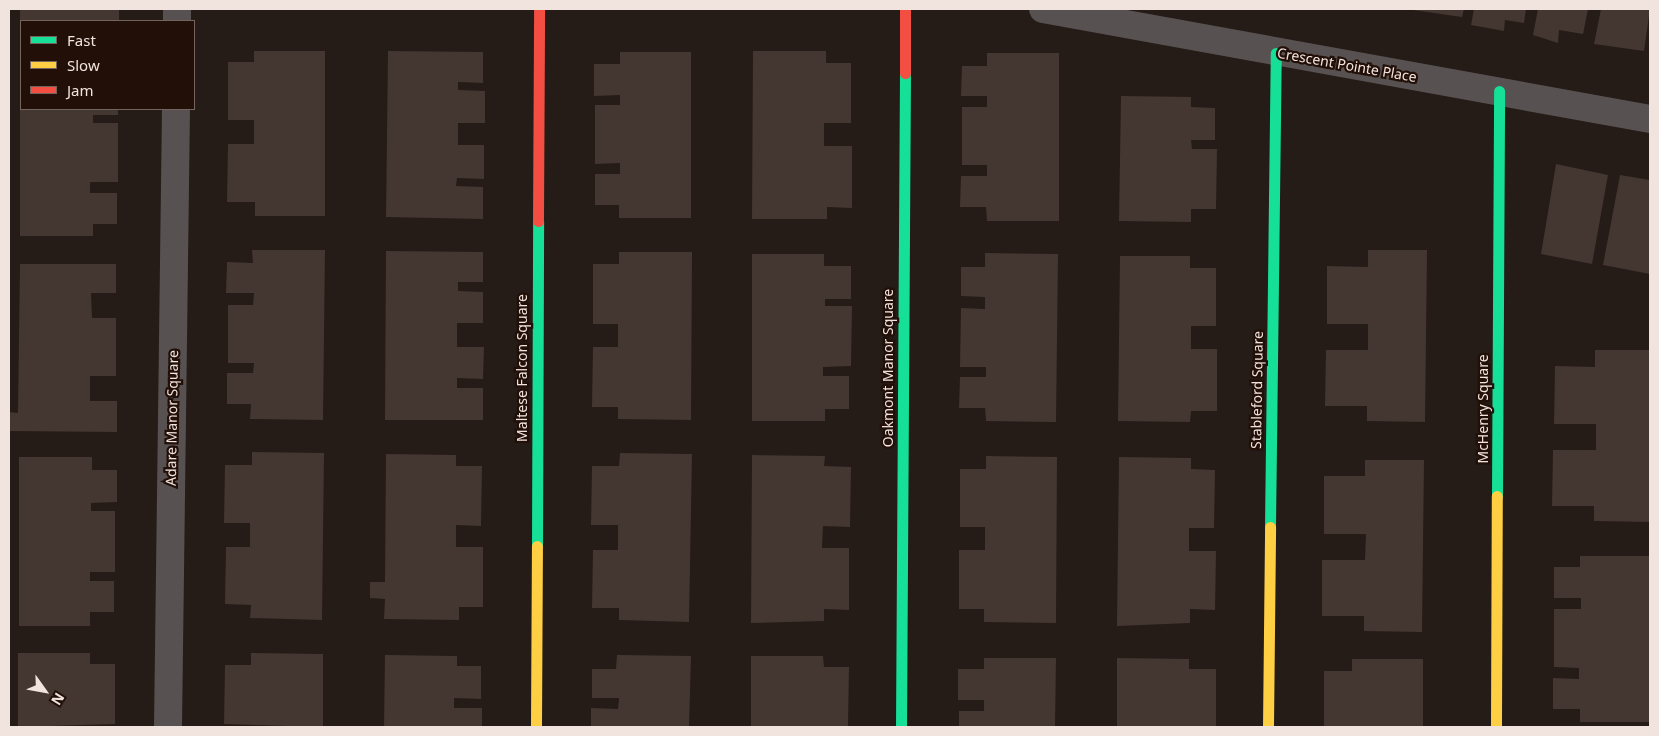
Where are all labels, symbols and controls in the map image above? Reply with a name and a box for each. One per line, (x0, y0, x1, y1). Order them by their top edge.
legend (20, 20, 195, 110)
text: Fast (67, 30, 96, 50)
street label: Crescent Pointe Place (1276, 44, 1418, 86)
text: Slow (67, 55, 100, 75)
text: Jam (67, 80, 94, 100)
street label: Oakmont Manor Square (880, 289, 896, 447)
street label: Maltese Falcon Square (514, 294, 530, 442)
street label: Stableford Square (1248, 331, 1266, 449)
street label: Adare Manor Square (162, 350, 182, 486)
street label: McHenry Square (1475, 354, 1491, 464)
north arrow (20, 666, 70, 716)
text: N (47, 689, 69, 709)

